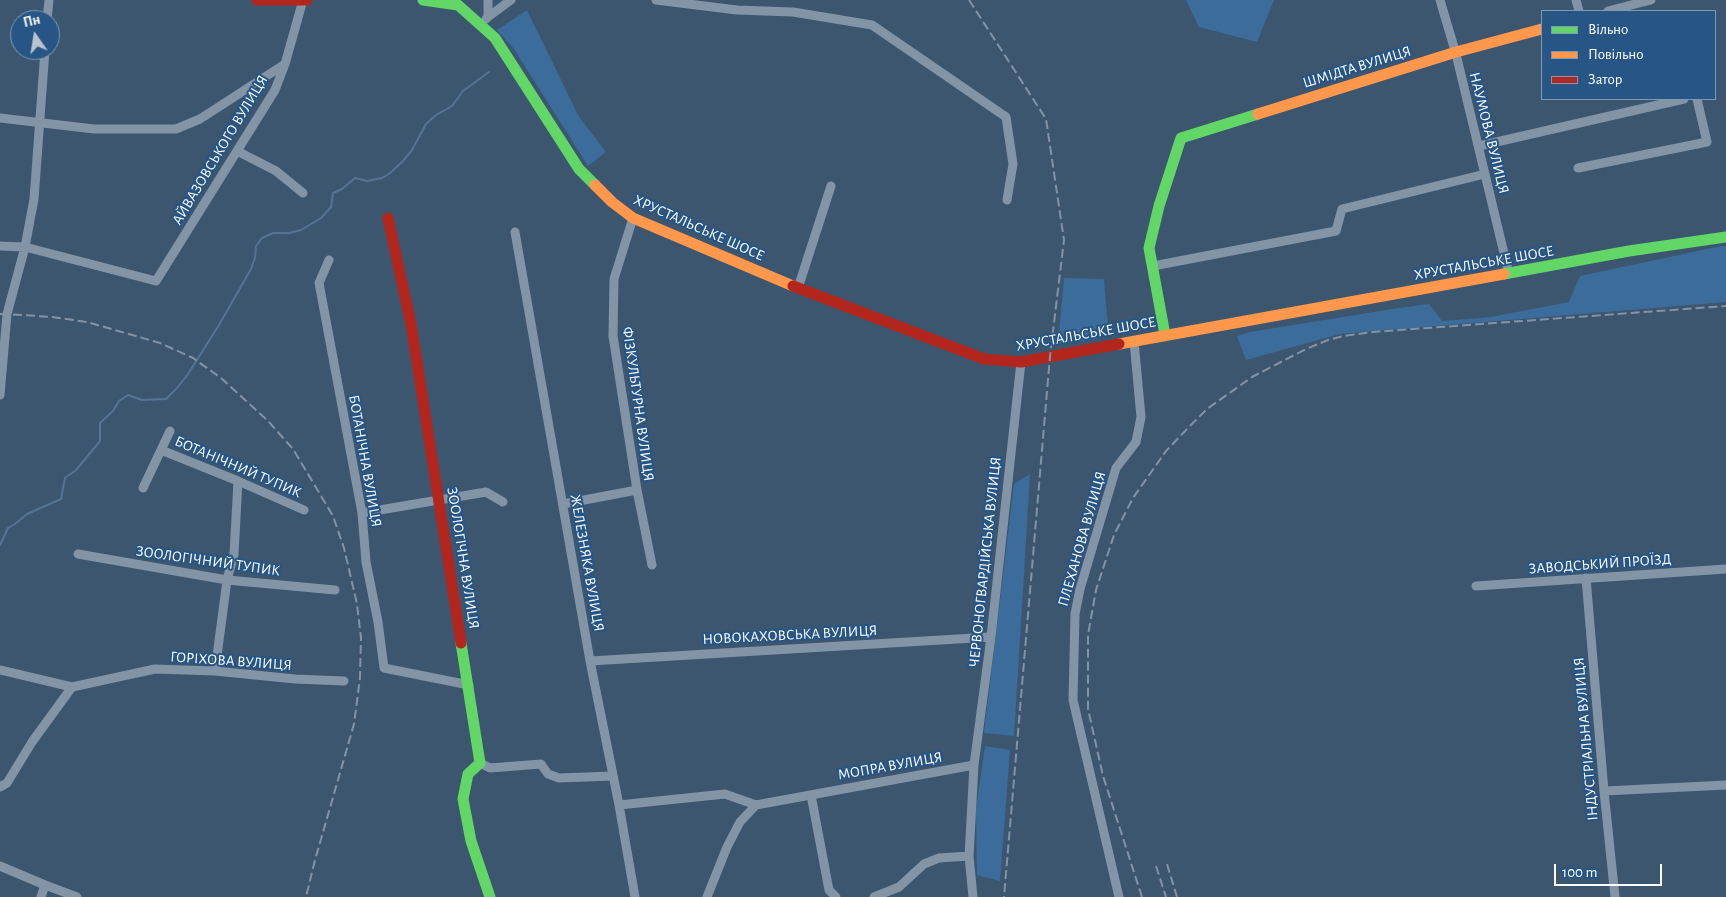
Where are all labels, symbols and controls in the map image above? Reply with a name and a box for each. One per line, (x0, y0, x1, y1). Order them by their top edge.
north arrow (10, 10, 60, 60)
legend (1541, 10, 1716, 100)
text: Пн (22, 13, 42, 30)
text: Вільно (1588, 22, 1628, 37)
street label: ШМІДТА ВУЛИЦЯ (1301, 42, 1413, 92)
text: Повільно (1588, 47, 1644, 62)
street label: НАУМОВА ВУЛИЦЯ (1465, 70, 1513, 196)
street label: АЙВАЗОВСЬКОГО ВУЛИЦЯ (168, 72, 272, 228)
text: Затор (1588, 72, 1622, 87)
street label: ХРУСТАЛЬСЬКЕ ШОСЕ (631, 191, 767, 265)
street label: ХРУСТАЛЬСЬКЕ ШОСЕ (1413, 242, 1555, 284)
street label: ХРУСТАЛЬСЬКЕ ШОСЕ (1015, 313, 1157, 355)
street label: ФІЗКУЛЬТУРНА ВУЛИЦЯ (618, 326, 658, 482)
street label: БОТАНІЧНА ВУЛИЦЯ (345, 393, 385, 529)
street label: БОТАНІЧНИЙ ТУПИК (172, 432, 304, 502)
street label: ЧЕРВОНОГВАРДІЙСЬКА ВУЛИЦЯ (965, 456, 1005, 668)
street label: ПЛЕХАНОВА ВУЛИЦЯ (1054, 469, 1110, 609)
street label: ЗООЛОГІЧНА ВУЛИЦЯ (443, 486, 483, 630)
street label: ЖЕЛЕЗНЯКА ВУЛИЦЯ (566, 493, 608, 633)
street label: ЗООЛОГІЧНИЙ ТУПИК (135, 542, 281, 580)
street label: ЗАВОДСЬКИЙ ПРОЇЗД (1528, 550, 1672, 578)
street label: НОВОКАХОВСЬКА ВУЛИЦЯ (702, 621, 878, 649)
street label: ГОРІХОВА ВУЛИЦЯ (170, 648, 292, 674)
street label: ІНДУСТРІАЛЬНА ВУЛИЦЯ (1570, 657, 1602, 821)
street label: МОПРА ВУЛИЦЯ (836, 748, 944, 784)
scale bar (1556, 854, 1664, 886)
text: 100 m (1562, 865, 1597, 880)

